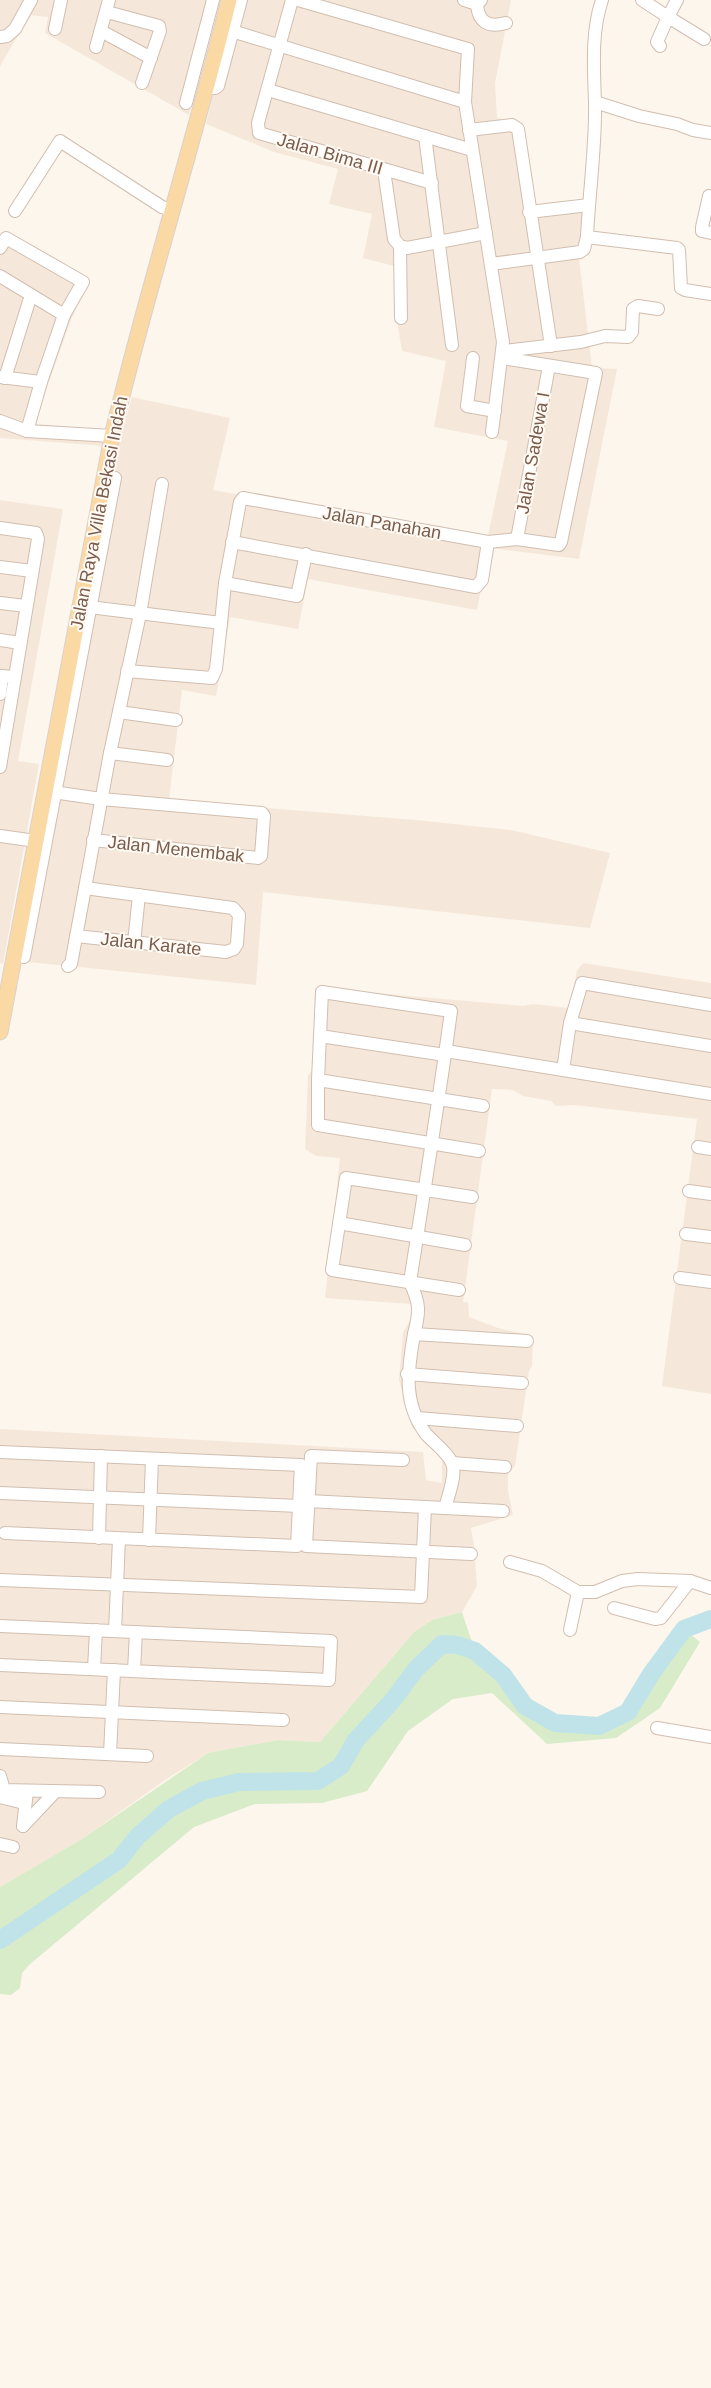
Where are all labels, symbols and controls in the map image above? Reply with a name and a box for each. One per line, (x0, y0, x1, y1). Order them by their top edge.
street label: Jalan Bima III (275, 129, 385, 179)
street label: Jalan Sadewa I (512, 391, 554, 515)
street label: Jalan Raya Villa Bekasi Indah (66, 394, 132, 632)
street label: Jalan Panahan (321, 503, 443, 543)
street label: Jalan Menembak (107, 832, 246, 866)
street label: Jalan Karate (100, 929, 202, 959)

